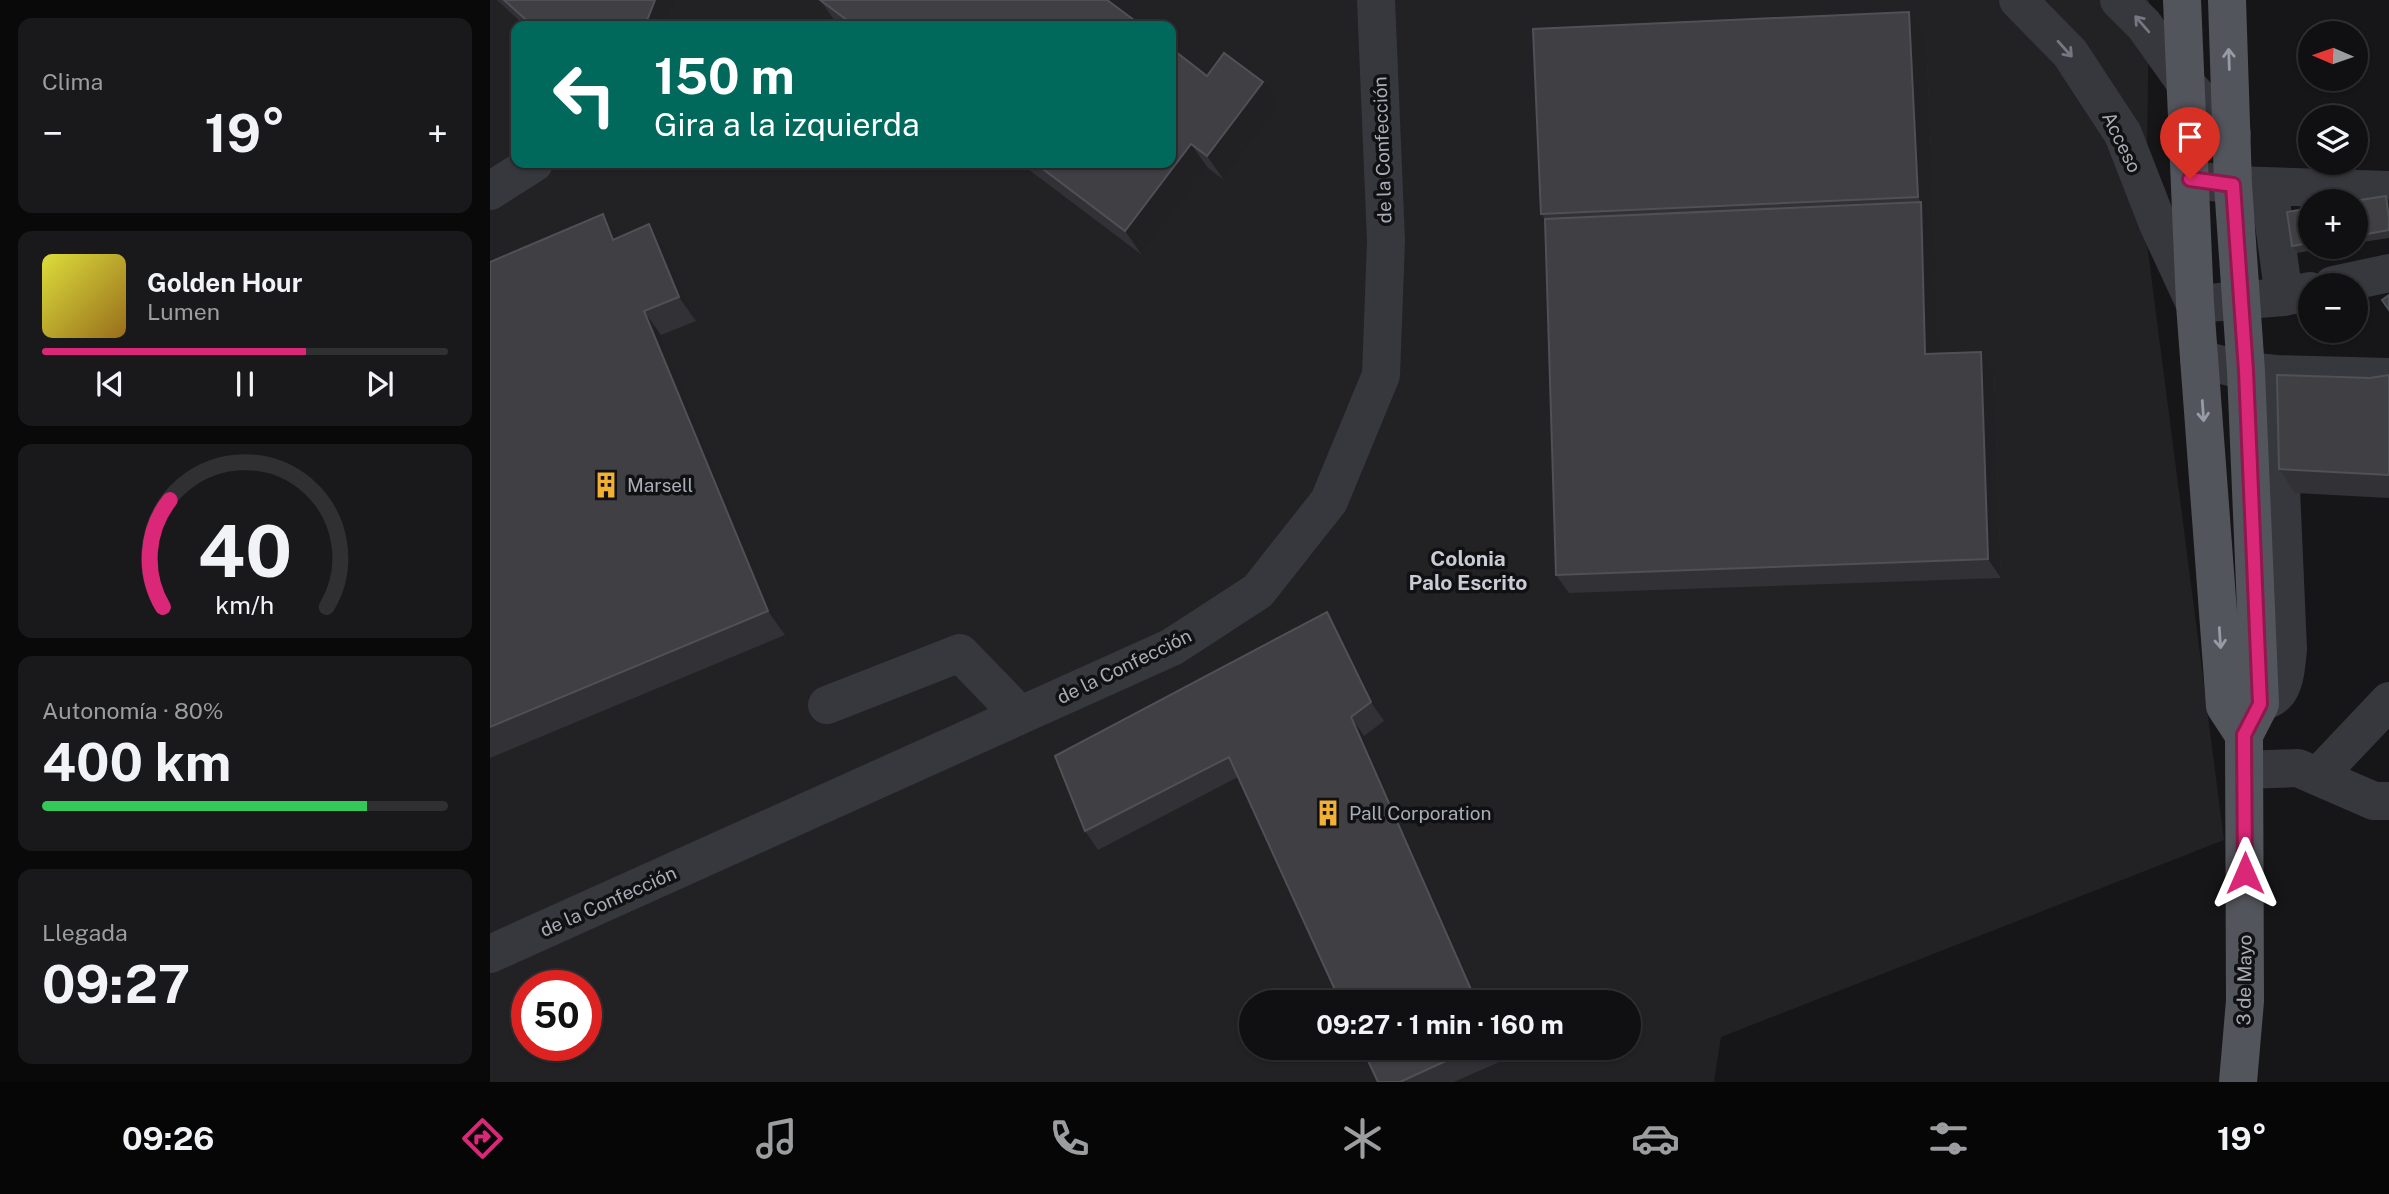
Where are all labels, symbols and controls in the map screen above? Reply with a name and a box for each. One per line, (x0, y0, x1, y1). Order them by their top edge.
one-way arrow (2134, 16, 2150, 34)
north arrow (2298, 21, 2368, 91)
map controls (2298, 21, 2368, 343)
one-way arrow (2057, 40, 2073, 58)
text: 150 m (654, 47, 795, 105)
one-way arrow (2222, 48, 2235, 71)
icon: left (539, 49, 630, 140)
text: Clima (42, 68, 103, 95)
street label: de la Confección (1368, 76, 1396, 224)
text: 19° (204, 103, 286, 164)
button: layers (2298, 105, 2368, 175)
text: Gira a la izquierda (654, 106, 920, 143)
pin (2160, 107, 2220, 179)
street label: Acceso (2098, 108, 2146, 176)
text: − (42, 111, 63, 156)
text: + (427, 111, 448, 156)
icon: arrive (2171, 118, 2209, 156)
button: + (2298, 189, 2368, 259)
text: Golden Hour (147, 267, 302, 298)
button: − (2298, 273, 2368, 343)
text: Lumen (147, 298, 220, 325)
icon: previous (91, 365, 129, 403)
icon: pause (226, 365, 264, 403)
icon: next (361, 365, 399, 403)
one-way arrow (2197, 399, 2210, 421)
building icon: Marsell (591, 470, 621, 500)
place label: Marsell (627, 474, 693, 496)
text: 40 (198, 508, 292, 593)
district label: Colonia Palo Escrito (1409, 546, 1527, 595)
text: km/h (216, 590, 274, 620)
street label: de la Confección (1053, 624, 1195, 708)
one-way arrow (2214, 626, 2227, 648)
text: Autonomía · 80% (42, 697, 224, 724)
text: 400 km (42, 732, 231, 793)
building icon: Pall Corporation (1313, 798, 1343, 828)
place label: Pall Corporation (1349, 802, 1492, 824)
position arrow (2208, 836, 2282, 910)
street label: de la Confección (536, 861, 680, 941)
text: Llegada (42, 919, 128, 946)
street label: 3 de Mayo (2232, 935, 2256, 1025)
text: 09:27 (42, 954, 190, 1015)
speed limit sign: 50 (511, 970, 602, 1061)
text: 09:27 · 1 min · 160 m (1316, 1009, 1564, 1040)
icon: directions (458, 1114, 507, 1163)
icon: music (752, 1114, 801, 1163)
icon: phone (1045, 1114, 1094, 1163)
icon: climate (1338, 1114, 1387, 1163)
icon: car (1631, 1114, 1680, 1163)
icon: filters (1924, 1114, 1973, 1163)
text: 09:26 (122, 1120, 214, 1157)
text: 19° (2217, 1120, 2267, 1157)

